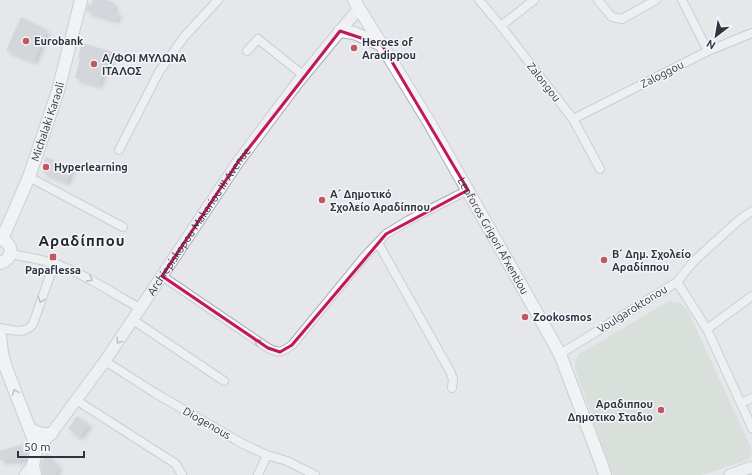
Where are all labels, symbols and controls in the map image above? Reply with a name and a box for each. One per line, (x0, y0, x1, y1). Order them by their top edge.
north arrow (696, 16, 736, 56)
place label: Eurobank (34, 35, 84, 47)
marker: Eurobank (21, 36, 31, 46)
place label: Heroes of Aradippou (362, 36, 416, 61)
text: N (704, 37, 717, 52)
marker: Heroes of Aradippou (349, 43, 359, 53)
place label: Α/ΦΟΙ ΜΥΛΩΝΑ ΙΤΑΛΟΣ (102, 52, 187, 77)
street label: Zaloggou (639, 58, 685, 90)
marker: Α/ΦΟΙ ΜΥΛΩΝΑ ΙΤΑΛΟΣ (89, 59, 99, 69)
street label: Zalongou (525, 60, 563, 104)
street label: Michalaki Karaoli (29, 81, 66, 163)
street label: Archiepiskopou Makariou III Avenue (145, 145, 253, 297)
place label: Hyperlearning (54, 161, 128, 173)
marker: Hyperlearning (41, 162, 51, 172)
street label: Leoforos Grigori Afxentiou (456, 175, 531, 296)
place label: Α´ Δημοτικό Σχολείο Αραδίππου (330, 188, 430, 213)
marker: Α´ Δημοτικό Σχολείο Αραδίππου (317, 195, 327, 205)
district label: Αραδίππου (38, 232, 126, 249)
place label: Β´ Δημ. Σχολείο Αραδίππου (612, 248, 691, 273)
marker: Papaflessa (48, 252, 58, 262)
marker: Β´ Δημ. Σχολείο Αραδίππου (599, 255, 609, 265)
place label: Papaflessa (25, 264, 81, 276)
one-way arrow (85, 275, 93, 282)
street label: Voulgaroktonou (595, 283, 669, 335)
one-way arrow (38, 297, 46, 304)
place label: Zookosmos (533, 311, 592, 323)
marker: Zookosmos (520, 312, 530, 322)
one-way arrow (116, 337, 124, 344)
one-way arrow (255, 339, 262, 346)
one-way arrow (12, 388, 20, 395)
place label: Αραδιππου Δημοτικο Σταδιο (568, 398, 653, 423)
street label: Diogenous (181, 405, 233, 442)
marker: Αραδιππου Δημοτικο Σταδιο (656, 405, 666, 415)
scale bar (18, 433, 84, 459)
text: 50 m (24, 440, 51, 453)

